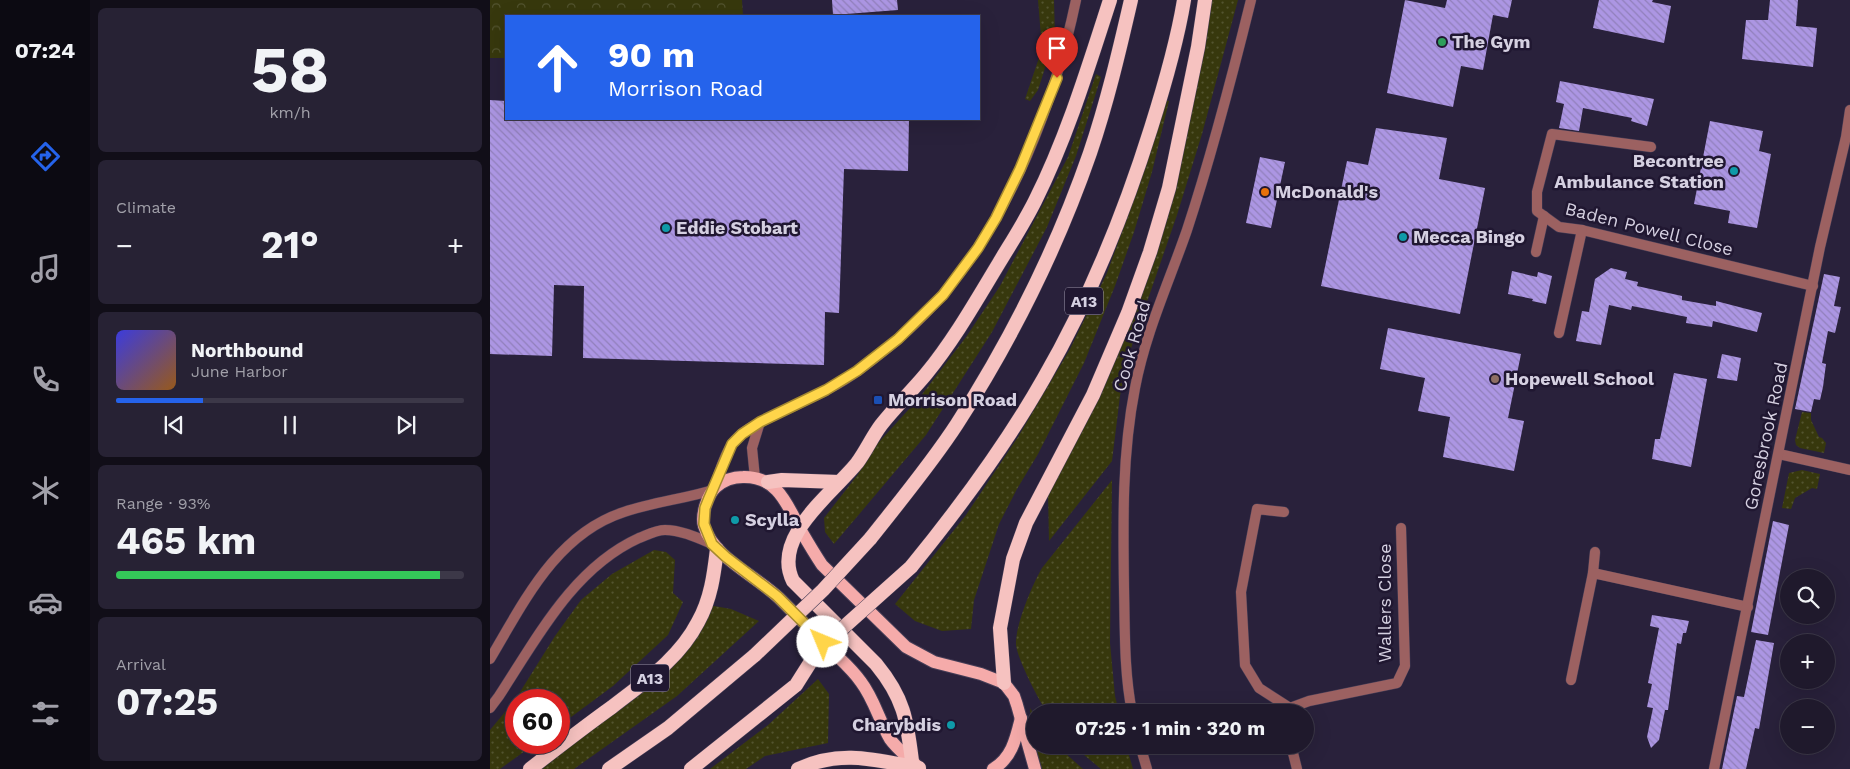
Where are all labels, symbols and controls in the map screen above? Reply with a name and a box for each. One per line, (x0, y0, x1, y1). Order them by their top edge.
pin (1036, 27, 1078, 78)
place label: The Gym (1452, 31, 1530, 52)
text: 58 (251, 32, 329, 108)
text: 90 m (608, 34, 695, 76)
icon: arrive (1043, 34, 1071, 62)
icon: ahead (525, 35, 590, 100)
marker: The Gym (1436, 36, 1448, 48)
text: 07:24 (15, 38, 75, 63)
text: Morrison Road (608, 76, 763, 101)
text: km/h (269, 103, 311, 122)
icon: directions (28, 139, 63, 174)
place label: Becontree Ambulance Station (1554, 150, 1724, 192)
marker: Becontree Ambulance Station (1728, 165, 1740, 177)
place label: McDonald's (1275, 181, 1378, 202)
marker: McDonald's (1259, 186, 1271, 198)
street label: Baden Powell Close (1563, 197, 1735, 260)
text: Climate (116, 198, 176, 217)
place label: Eddie Stobart (676, 217, 798, 238)
marker: Eddie Stobart (660, 222, 672, 234)
text: 21° (261, 223, 319, 267)
place label: Mecca Bingo (1413, 226, 1525, 247)
text: − (116, 229, 133, 262)
text: + (447, 229, 464, 262)
marker: Mecca Bingo (1397, 231, 1409, 243)
icon: music (28, 251, 63, 286)
road number: A13 (1065, 288, 1103, 314)
street label: Cook Road (1108, 298, 1155, 394)
text: Northbound (191, 339, 303, 362)
street label: Goresbrook Road (1740, 360, 1791, 512)
icon: phone (28, 362, 63, 397)
text: June Harbor (191, 362, 288, 381)
place label: Hopewell School (1505, 368, 1654, 389)
marker: Hopewell School (1489, 373, 1501, 385)
place label: Morrison Road (888, 389, 1017, 410)
marker: Morrison Road (872, 394, 884, 406)
icon: previous (160, 411, 188, 439)
icon: pause (276, 411, 304, 439)
icon: next (392, 411, 420, 439)
icon: climate (28, 473, 63, 508)
text: Range · 93% (116, 494, 210, 513)
place label: Scylla (745, 509, 800, 530)
marker: Scylla (729, 514, 741, 526)
text: 465 km (116, 519, 256, 563)
street label: Wallers Close (1374, 543, 1395, 663)
map controls (1780, 569, 1835, 754)
button: search (1780, 569, 1835, 624)
icon: car (28, 585, 63, 620)
position arrow (796, 615, 848, 667)
button: + (1780, 634, 1835, 689)
text: Arrival (116, 655, 166, 674)
road number: A13 (631, 664, 669, 691)
text: 07:25 (116, 680, 218, 724)
speed limit sign: 60 (505, 689, 570, 754)
icon: filters (28, 696, 63, 731)
button: − (1780, 699, 1835, 754)
place label: Charybdis (852, 714, 941, 735)
text: 07:25 · 1 min · 320 m (1075, 717, 1265, 740)
marker: Charybdis (945, 719, 957, 731)

